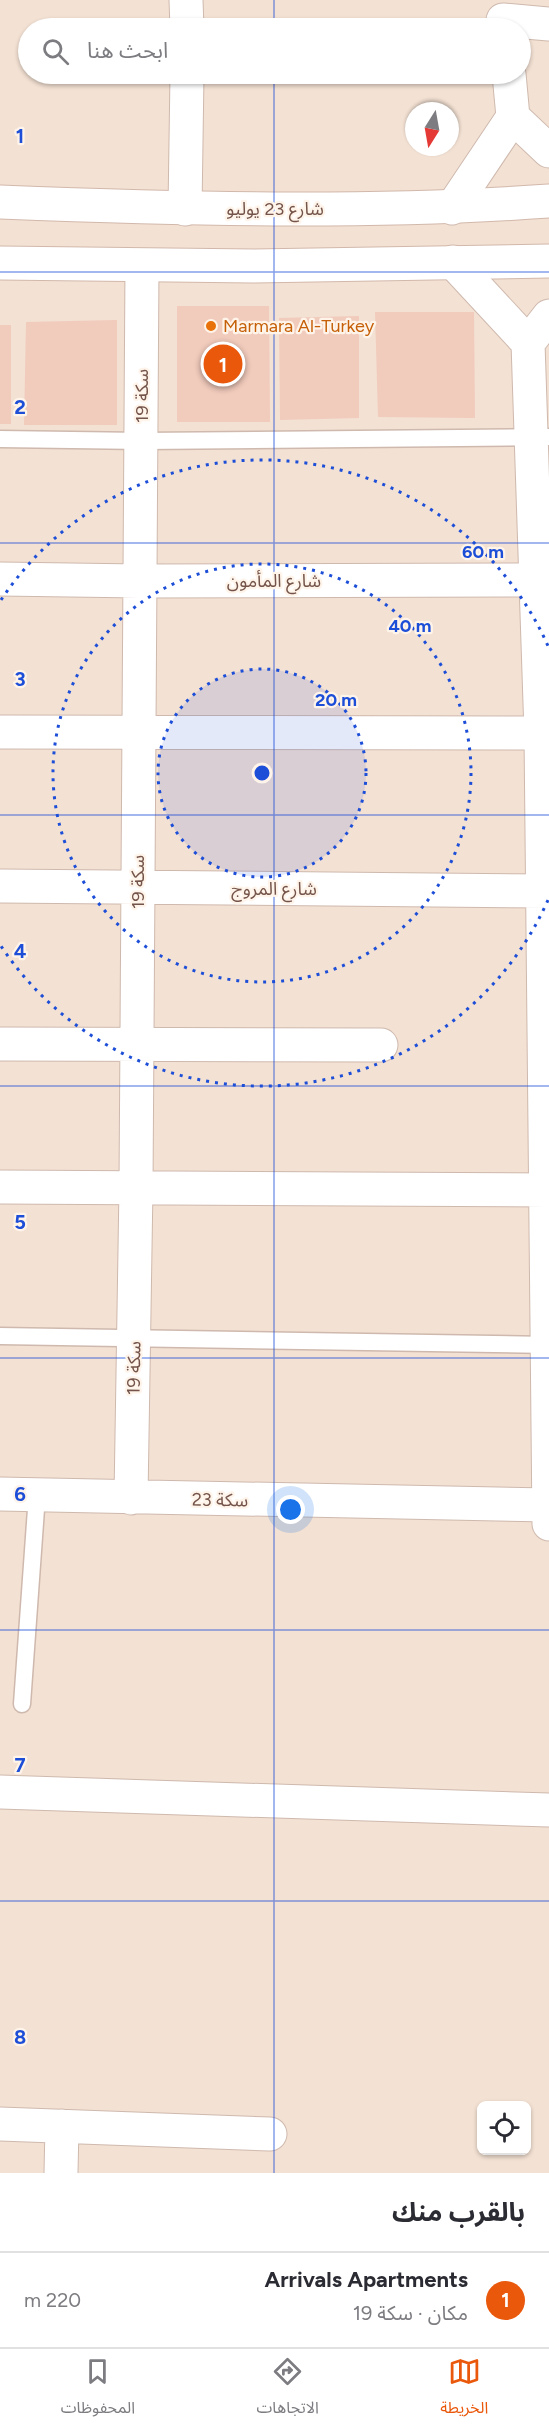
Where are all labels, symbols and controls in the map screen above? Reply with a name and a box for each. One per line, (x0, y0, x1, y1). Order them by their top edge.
search box (18, 18, 531, 84)
icon: search (39, 35, 72, 68)
text: ابحث هنا (87, 37, 168, 64)
north arrow (405, 102, 459, 156)
text: 1 (16, 124, 24, 148)
street label: شارع 23 يوليو (226, 198, 324, 223)
place label: Marmara Al-Turkey (223, 315, 375, 337)
marker: Marmara Al-Turkey (204, 319, 218, 333)
pin: 1 (204, 342, 242, 386)
street label: سكة 19 (131, 369, 153, 423)
text: 2 (14, 395, 26, 419)
text: 60 m (462, 541, 504, 563)
street label: شارع المأمون (227, 570, 321, 595)
text: 40 m (388, 615, 432, 637)
text: 3 (14, 667, 26, 691)
text: 20 m (315, 689, 357, 711)
centre of rings (252, 763, 272, 783)
street label: سكة 19 (127, 855, 149, 909)
street label: شارع المروج (231, 878, 317, 903)
text: 4 (14, 939, 27, 963)
text: 5 (14, 1210, 26, 1234)
street label: سكة 19 (123, 1341, 145, 1395)
text: 6 (14, 1482, 26, 1506)
street label: 23 سكة (192, 1489, 248, 1511)
your location (276, 1495, 305, 1524)
text: 7 (14, 1753, 26, 1777)
text: 8 (14, 2025, 26, 2049)
map controls (477, 2101, 531, 2155)
button: locate (477, 2101, 531, 2155)
text: بالقرب منك (392, 2196, 525, 2228)
text: Arrivals Apartments (265, 2266, 468, 2293)
text: 220 m (24, 2288, 81, 2312)
text: 1 (501, 2288, 510, 2312)
text: مكان · سكة 19 (353, 2301, 468, 2325)
tab: المحفوظات (61, 2355, 135, 2425)
tab: الاتجاهات (256, 2355, 319, 2425)
tab: الخريطة (440, 2355, 488, 2425)

